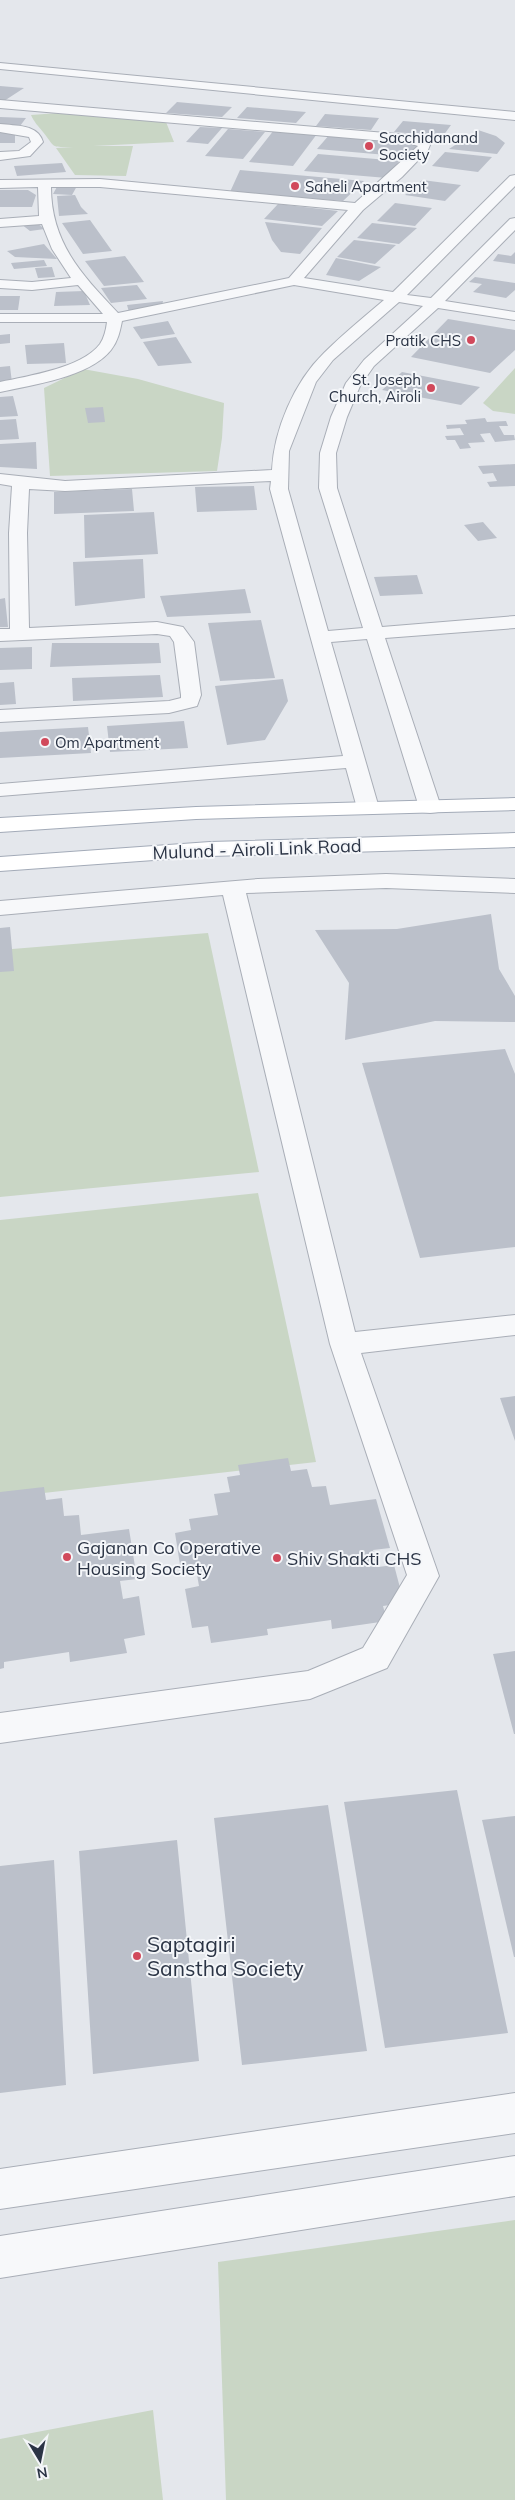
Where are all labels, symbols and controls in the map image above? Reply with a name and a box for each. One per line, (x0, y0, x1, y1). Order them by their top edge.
place label: Sacchidanand Society (379, 128, 478, 164)
marker: Sacchidanand Society (363, 140, 375, 152)
place label: Saheli Apartment (305, 177, 427, 196)
marker: Saheli Apartment (289, 180, 301, 192)
place label: Pratik CHS (385, 331, 461, 350)
marker: Pratik CHS (465, 334, 477, 346)
place label: St. Joseph Church, Airoli (329, 370, 421, 406)
marker: St. Joseph Church, Airoli (425, 382, 437, 394)
place label: Om Apartment (55, 733, 159, 752)
marker: Om Apartment (39, 736, 51, 748)
street label: Mulund - Airoli Link Road (152, 834, 362, 864)
place label: Gajanan Co Operative Housing Society (77, 1536, 261, 1580)
place label: Shiv Shakti CHS (287, 1547, 422, 1570)
marker: Gajanan Co Operative Housing Society (61, 1551, 73, 1563)
marker: Shiv Shakti CHS (271, 1552, 283, 1564)
place label: Saptagiri Sanstha Society (147, 1931, 304, 1981)
marker: Saptagiri Sanstha Society (131, 1950, 143, 1962)
north arrow (15, 2435, 65, 2485)
text: N (35, 2463, 49, 2483)

